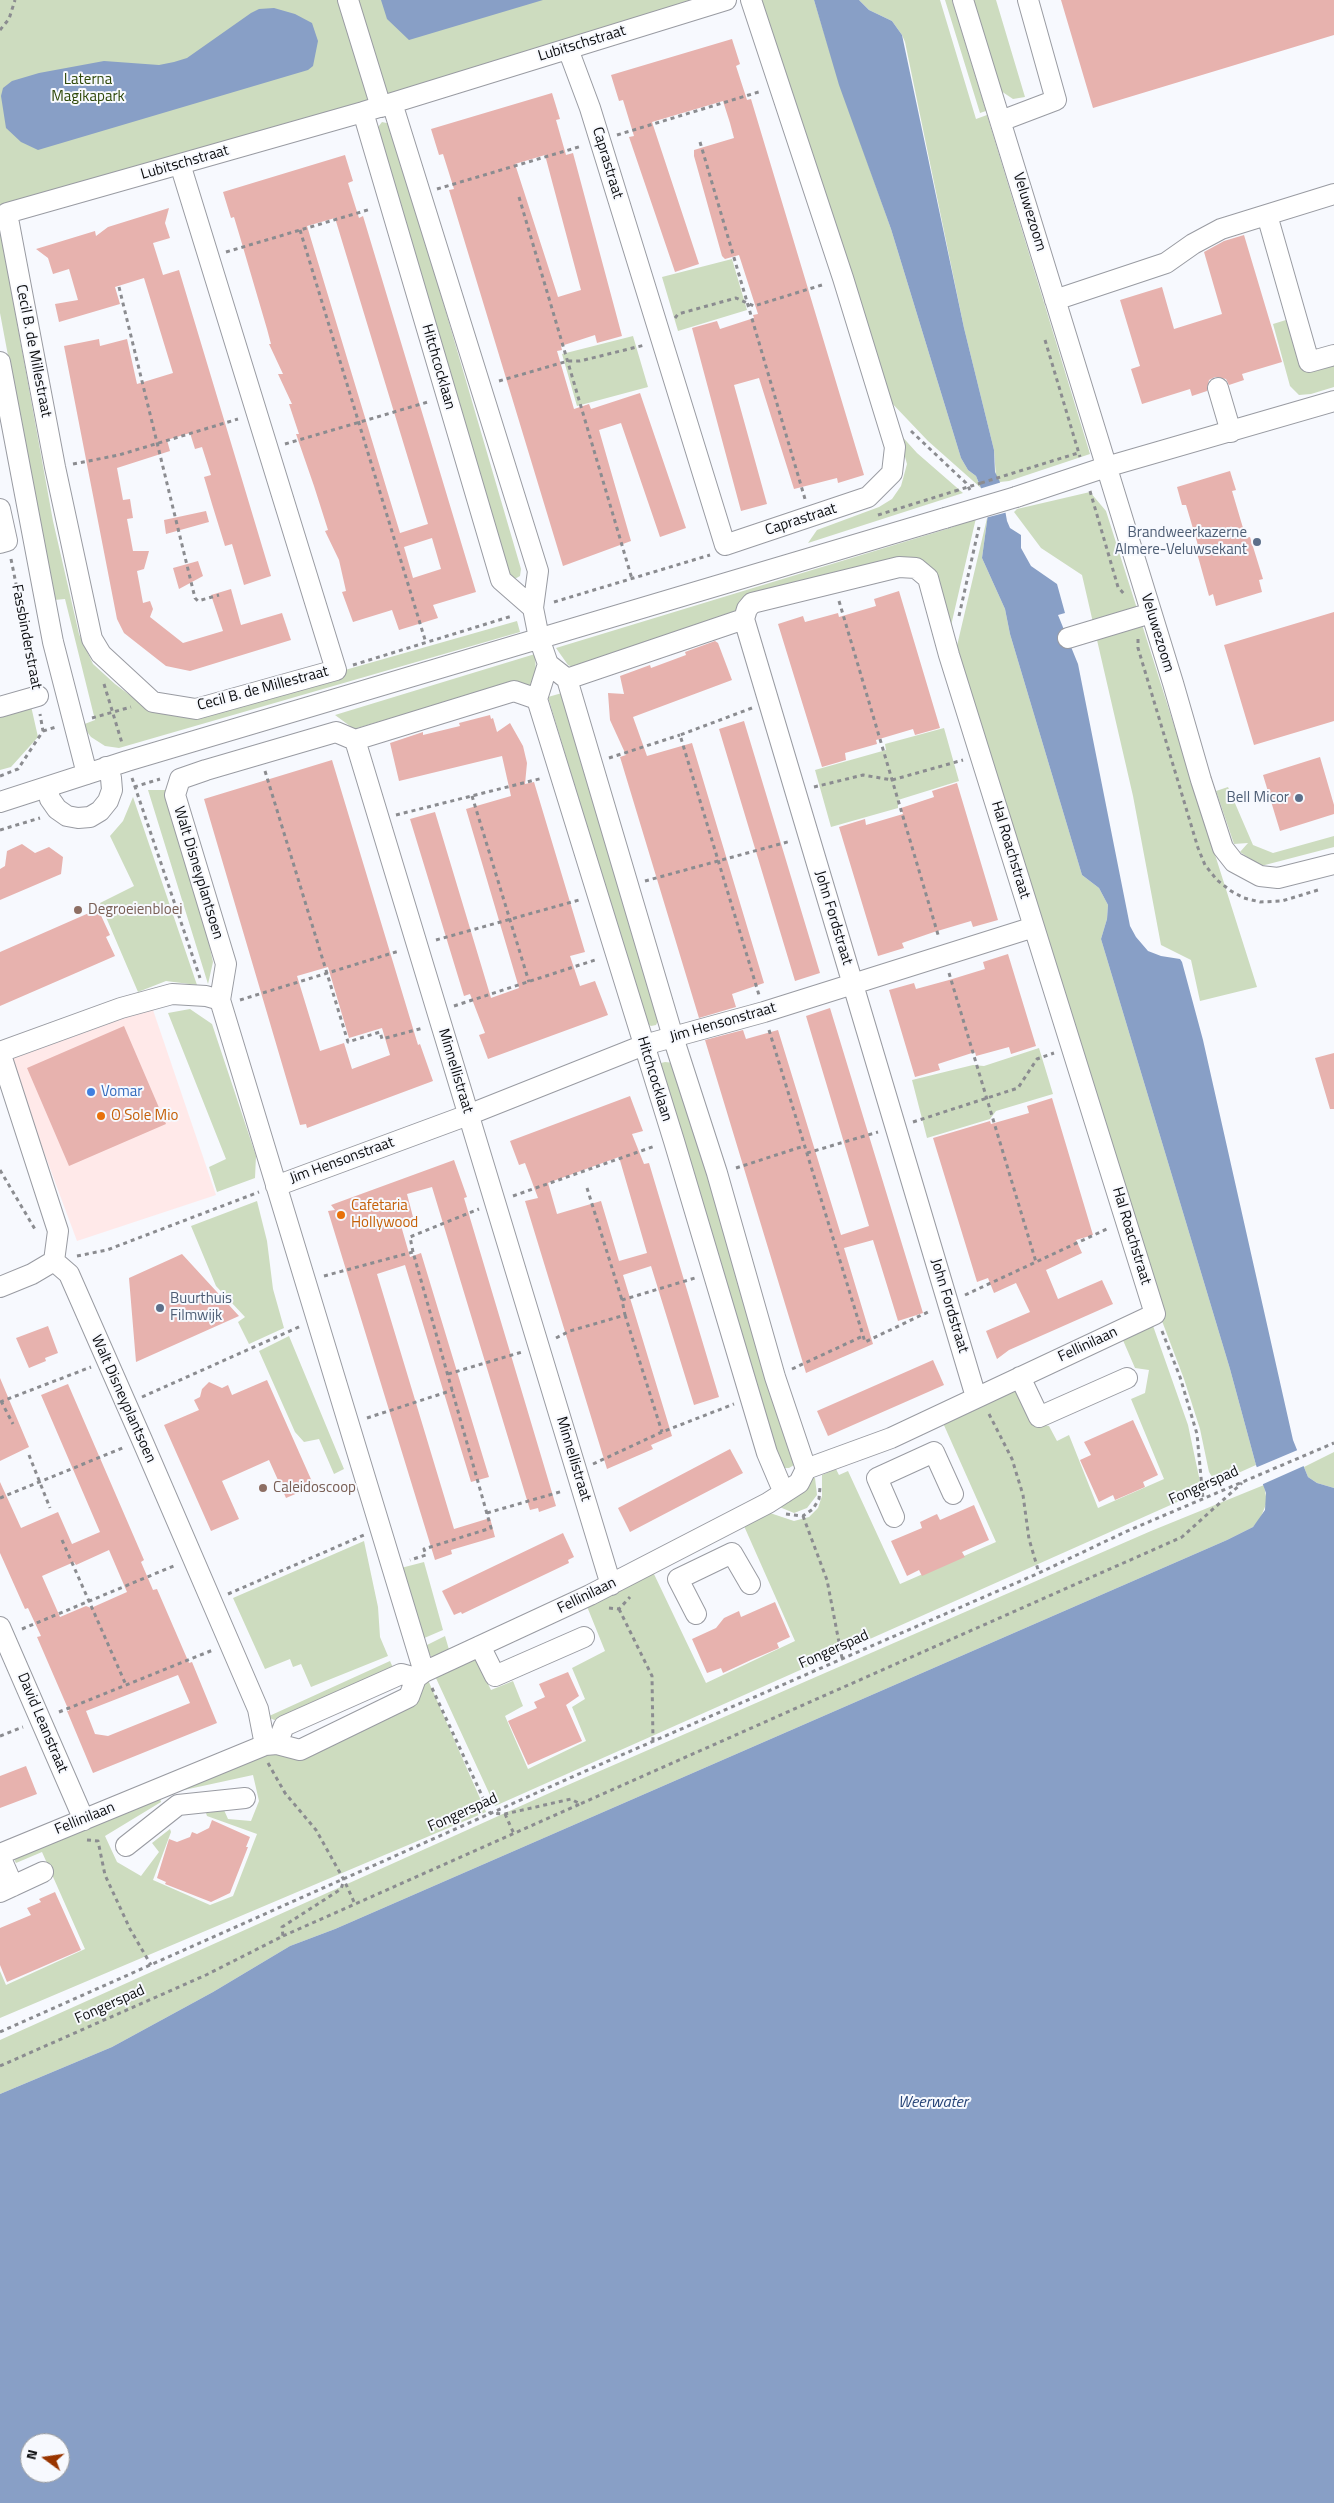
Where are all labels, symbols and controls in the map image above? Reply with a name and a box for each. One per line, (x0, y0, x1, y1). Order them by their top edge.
street label: Lubitschstraat (536, 22, 628, 66)
park label: Laterna Magikapark (51, 71, 125, 106)
street label: Caprastraat (588, 125, 626, 201)
street label: Lubitschstraat (139, 142, 231, 184)
street label: Veluwezoom (1009, 170, 1049, 254)
street label: Cecil B. de Millestraat (11, 283, 55, 419)
street label: Hitchcocklaan (417, 322, 459, 412)
street label: Caprastraat (763, 500, 839, 540)
place label: Brandweerkazerne Almere-Veluwsekant (1115, 524, 1247, 559)
marker: Brandweerkazerne Almere-Veluwsekant (1251, 536, 1263, 548)
street label: Fassbinderstraat (7, 583, 45, 691)
street label: Veluwezoom (1137, 591, 1177, 675)
street label: Cecil B. de Millestraat (196, 663, 330, 715)
place label: Bell Micor (1227, 789, 1289, 807)
marker: Bell Micor (1293, 792, 1305, 804)
street label: Hal Roachstraat (987, 799, 1033, 901)
street label: Walt Disneyplantsoen (169, 804, 227, 942)
street label: John Fordstraat (810, 869, 856, 967)
place label: Degroeienbloei (88, 901, 183, 919)
marker: Degroeienbloei (72, 904, 84, 916)
street label: Jim Hensonstraat (668, 999, 778, 1047)
street label: Minnellistraat (434, 1027, 476, 1115)
street label: Hitchcocklaan (633, 1034, 675, 1124)
place label: Vomar (101, 1083, 142, 1101)
marker: Vomar (85, 1086, 97, 1098)
place label: O Sole Mio (111, 1107, 178, 1125)
marker: O Sole Mio (95, 1110, 107, 1122)
street label: Jim Hensonstraat (287, 1134, 397, 1188)
street label: Hal Roachstraat (1108, 1185, 1154, 1287)
place label: Cafetaria Hollywood (351, 1197, 418, 1232)
marker: Cafetaria Hollywood (335, 1209, 347, 1221)
street label: John Fordstraat (926, 1257, 972, 1355)
place label: Buurthuis Filmwijk (170, 1290, 232, 1325)
marker: Buurthuis Filmwijk (154, 1302, 166, 1314)
street label: Fellinilaan (1056, 1323, 1120, 1367)
street label: Walt Disneyplantsoen (87, 1332, 159, 1466)
street label: Minnellistraat (552, 1415, 594, 1503)
street label: Fongerspad (1166, 1463, 1242, 1509)
place label: Caleidoscoop (273, 1479, 356, 1497)
marker: Caleidoscoop (257, 1482, 269, 1494)
street label: Fellinilaan (555, 1574, 619, 1618)
street label: Fongerspad (796, 1627, 872, 1673)
street label: David Leanstraat (13, 1670, 71, 1776)
street label: Fongerspad (425, 1790, 501, 1836)
street label: Fellinilaan (52, 1799, 118, 1839)
street label: Fongerspad (72, 1982, 148, 2028)
water label: Weerwater (898, 2093, 968, 2113)
north arrow (20, 2433, 70, 2483)
text: N (20, 2447, 42, 2462)

